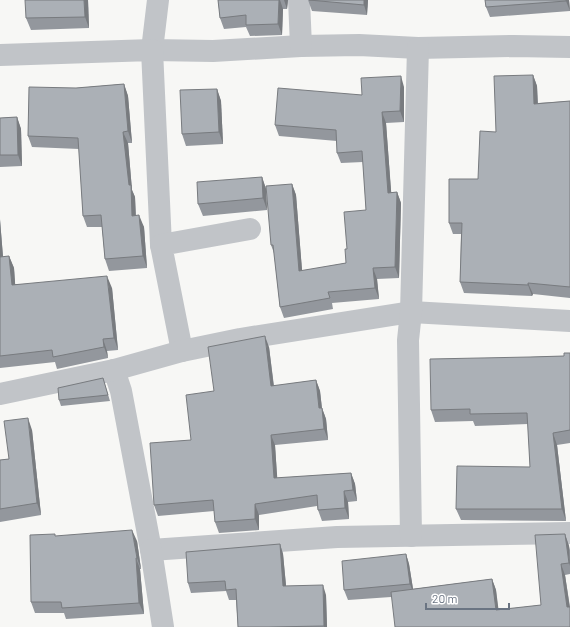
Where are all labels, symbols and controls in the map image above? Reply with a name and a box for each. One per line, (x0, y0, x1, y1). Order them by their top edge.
scale bar (426, 585, 509, 611)
text: 20 m (432, 591, 458, 605)

